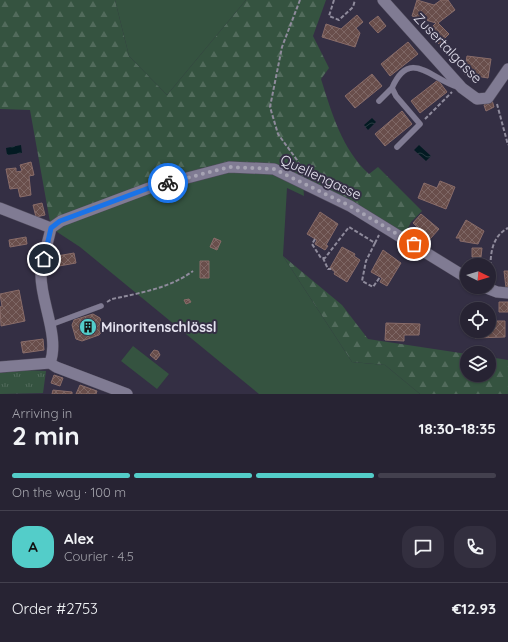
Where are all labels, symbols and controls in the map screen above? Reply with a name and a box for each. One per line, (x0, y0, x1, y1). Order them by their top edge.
street label: Zusertalgasse (410, 9, 486, 87)
street label: Quellengasse (278, 150, 364, 204)
courier (148, 163, 188, 203)
icon: bike (157, 172, 179, 194)
pin (397, 227, 431, 261)
icon: bag (403, 233, 425, 255)
pin (27, 242, 61, 276)
icon: home (33, 248, 55, 270)
north arrow (460, 258, 496, 294)
map controls (460, 258, 496, 382)
button: locate (460, 302, 496, 338)
building icon: Minoritenschlössl (78, 317, 98, 337)
place label: Minoritenschlössl (101, 318, 217, 336)
button: layers (460, 346, 496, 382)
text: Arriving in (12, 405, 72, 421)
text: 2 min (12, 419, 80, 452)
text: 18:30–18:35 (419, 419, 496, 438)
text: On the way · 100 m (12, 484, 126, 500)
button: chat (402, 526, 444, 568)
button: phone (454, 526, 496, 568)
text: Alex (64, 529, 94, 548)
text: A (28, 537, 38, 556)
text: Courier · 4.5 (64, 548, 134, 564)
text: Order #2753 (12, 599, 98, 618)
text: €12.93 (452, 599, 496, 618)

